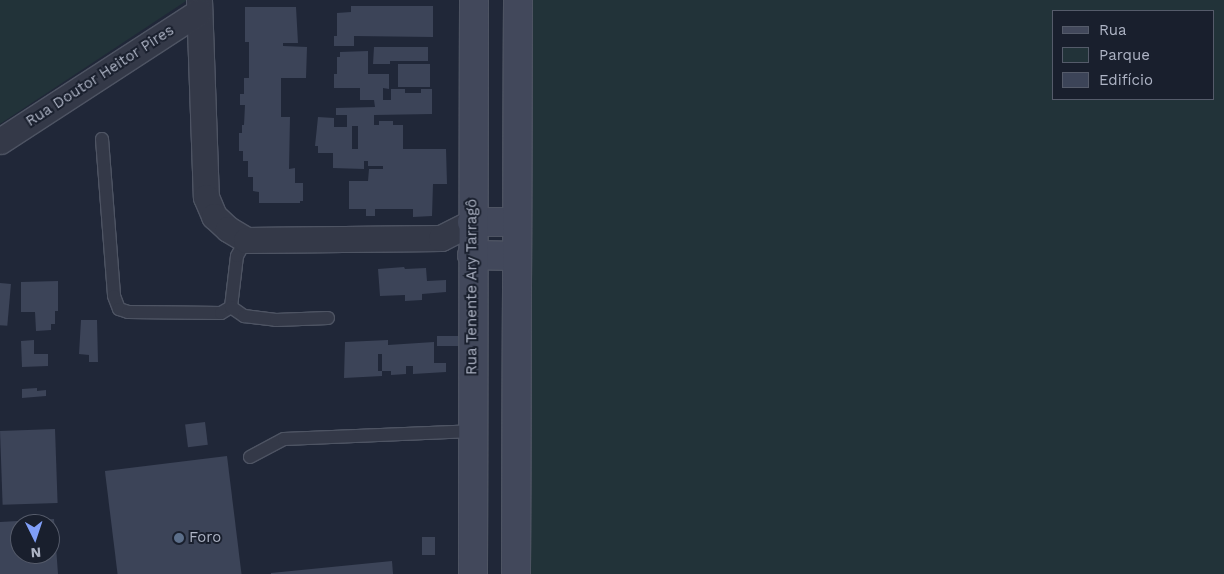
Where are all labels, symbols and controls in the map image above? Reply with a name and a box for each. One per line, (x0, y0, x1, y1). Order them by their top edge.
legend (1052, 10, 1214, 100)
street label: Rua Doutor Heitor Pires (22, 21, 178, 131)
text: Rua (1099, 21, 1127, 39)
text: Parque (1099, 46, 1150, 64)
text: Edifício (1099, 71, 1153, 89)
street label: Rua Tenente Ary Tarragô (463, 198, 481, 376)
north arrow (10, 514, 60, 564)
place label: Foro (189, 529, 221, 547)
marker: Foro (173, 532, 185, 544)
text: N (30, 545, 42, 561)

